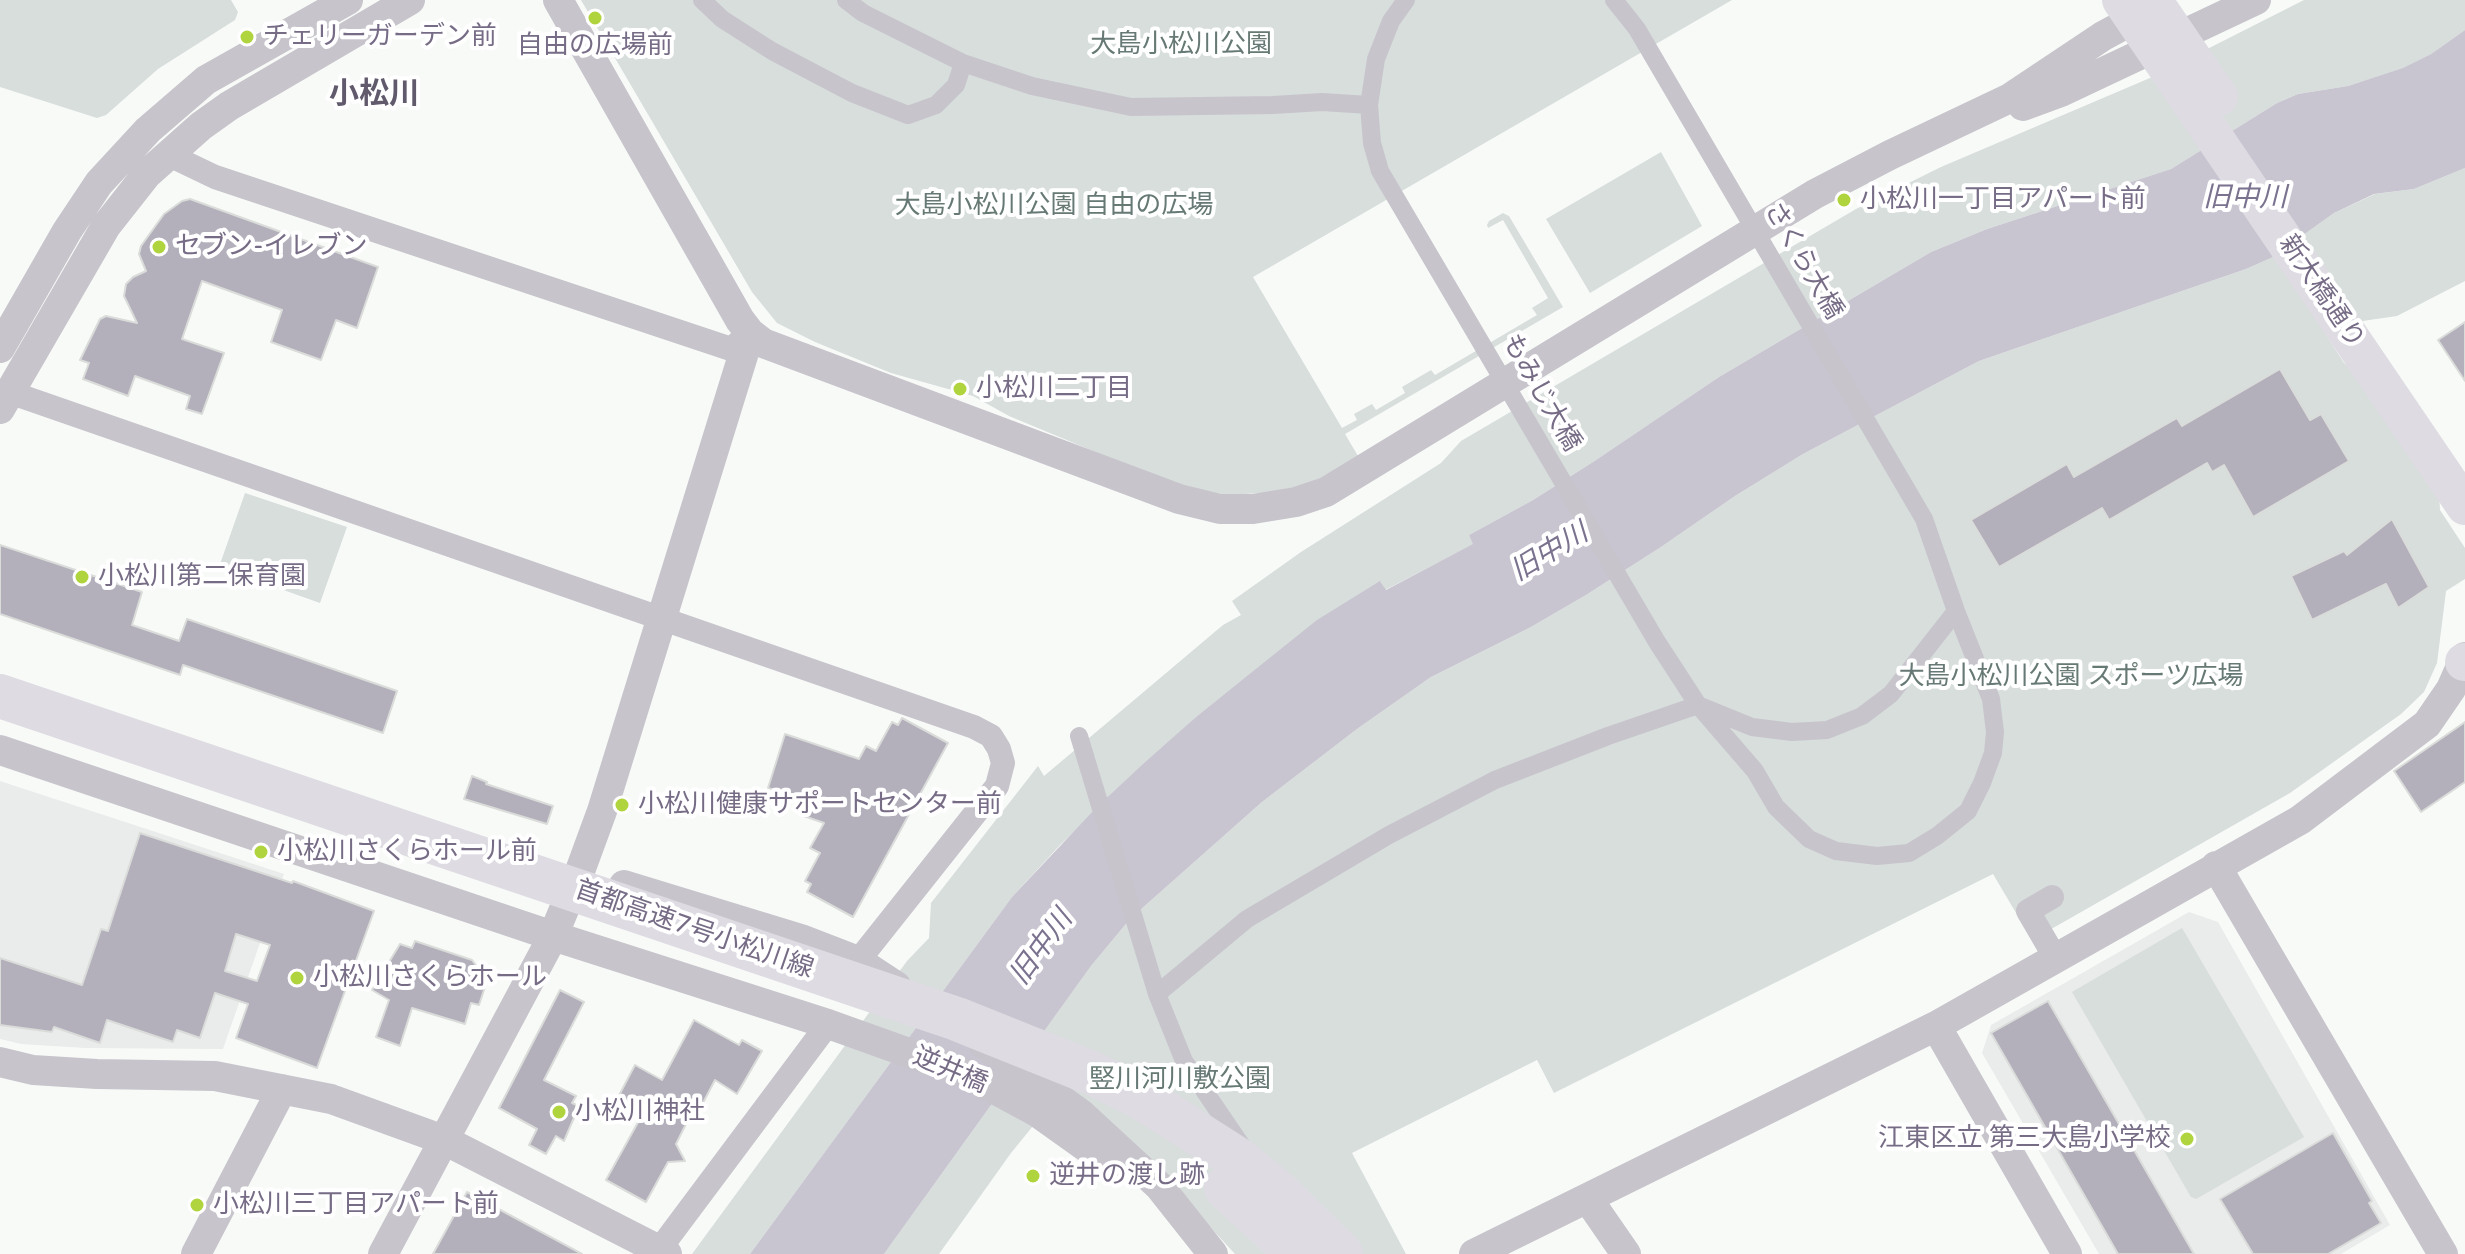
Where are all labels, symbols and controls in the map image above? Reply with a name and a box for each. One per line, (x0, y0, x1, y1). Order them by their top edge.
marker: 自由の広場前 (586, 9, 604, 27)
place label: チェリーガーデン前 (263, 21, 497, 53)
marker: チェリーガーデン前 (238, 28, 256, 46)
park label: 大島小松川公園 (1090, 29, 1272, 61)
place label: 自由の広場前 (517, 30, 673, 62)
district label: 小松川 (329, 77, 419, 113)
water label: 旧中川 (2203, 182, 2287, 216)
place label: 小松川一丁目アパート前 (1860, 184, 2146, 216)
park label: 大島小松川公園 自由の広場 (895, 190, 1213, 222)
marker: 小松川一丁目アパート前 (1835, 191, 1853, 209)
street label: さくら大橋 (1757, 197, 1849, 325)
street label: 新大橋通り (2272, 229, 2370, 355)
place label: セブン-イレブン (175, 231, 368, 263)
marker: セブン-イレブン (150, 238, 168, 256)
street label: もみじ大橋 (1495, 329, 1587, 457)
place label: 小松川二丁目 (976, 373, 1132, 405)
marker: 小松川二丁目 (951, 380, 969, 398)
water label: 旧中川 (1505, 517, 1595, 589)
place label: 小松川第二保育園 (98, 561, 306, 593)
marker: 小松川第二保育園 (73, 568, 91, 586)
park label: 大島小松川公園 スポーツ広場 (1899, 661, 2243, 693)
place label: 小松川健康サポートセンター前 (638, 789, 1002, 821)
marker: 小松川健康サポートセンター前 (613, 796, 631, 814)
place label: 小松川さくらホール前 (277, 836, 537, 868)
marker: 小松川さくらホール前 (252, 843, 270, 861)
street label: 首都高速7号小松川線 (571, 875, 817, 985)
water label: 旧中川 (1004, 904, 1080, 992)
place label: 小松川さくらホール (313, 962, 547, 994)
marker: 小松川さくらホール (288, 969, 306, 987)
street label: 逆井橋 (908, 1041, 992, 1101)
park label: 竪川河川敷公園 (1089, 1064, 1271, 1096)
place label: 小松川神社 (575, 1096, 705, 1128)
marker: 小松川神社 (550, 1103, 568, 1121)
place label: 江東区立 第三大島小学校 (1878, 1123, 2171, 1155)
marker: 江東区立 第三大島小学校 (2178, 1130, 2196, 1148)
place label: 逆井の渡し跡 (1049, 1160, 1205, 1192)
marker: 逆井の渡し跡 (1024, 1167, 1042, 1185)
place label: 小松川三丁目アパート前 (213, 1189, 499, 1221)
marker: 小松川三丁目アパート前 (188, 1196, 206, 1214)

